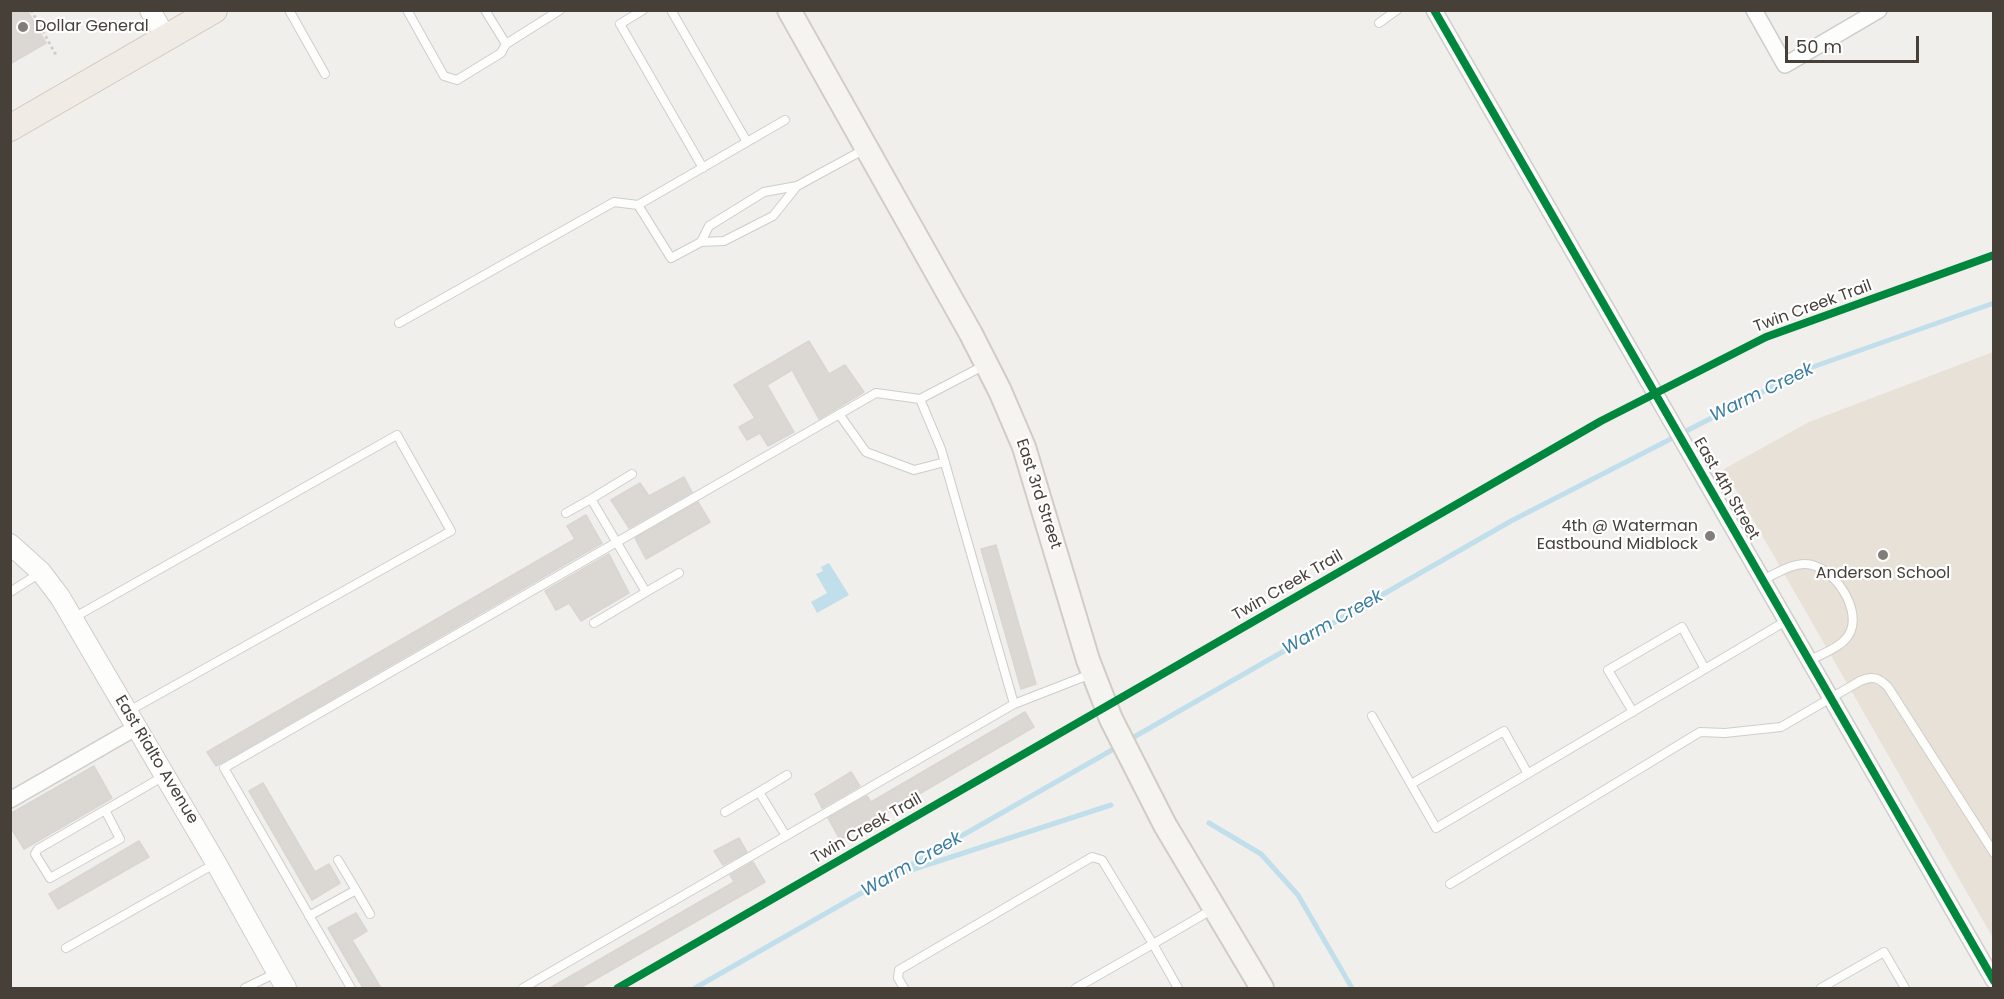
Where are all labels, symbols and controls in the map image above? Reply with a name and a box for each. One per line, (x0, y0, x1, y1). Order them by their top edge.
place label: Dollar General (35, 17, 149, 37)
marker: Dollar General (16, 20, 30, 34)
scale bar (1788, 24, 1922, 62)
text: 50 m (1796, 34, 1842, 59)
street label: Twin Creek Trail (1751, 277, 1875, 337)
water label: Warm Creek (1707, 359, 1817, 427)
street label: East 4th Street (1689, 435, 1763, 543)
street label: East 3rd Street (1011, 436, 1065, 552)
place label: 4th @ Waterman Eastbound Midblock (1537, 517, 1698, 555)
marker: 4th @ Waterman Eastbound Midblock (1703, 529, 1717, 543)
street label: Twin Creek Trail (1229, 547, 1347, 625)
marker: Anderson School (1876, 548, 1890, 562)
place label: Anderson School (1816, 564, 1950, 584)
water label: Warm Creek (1279, 586, 1387, 660)
street label: East Rialto Avenue (110, 692, 202, 828)
street label: Twin Creek Trail (808, 790, 926, 868)
water label: Warm Creek (858, 828, 966, 902)

